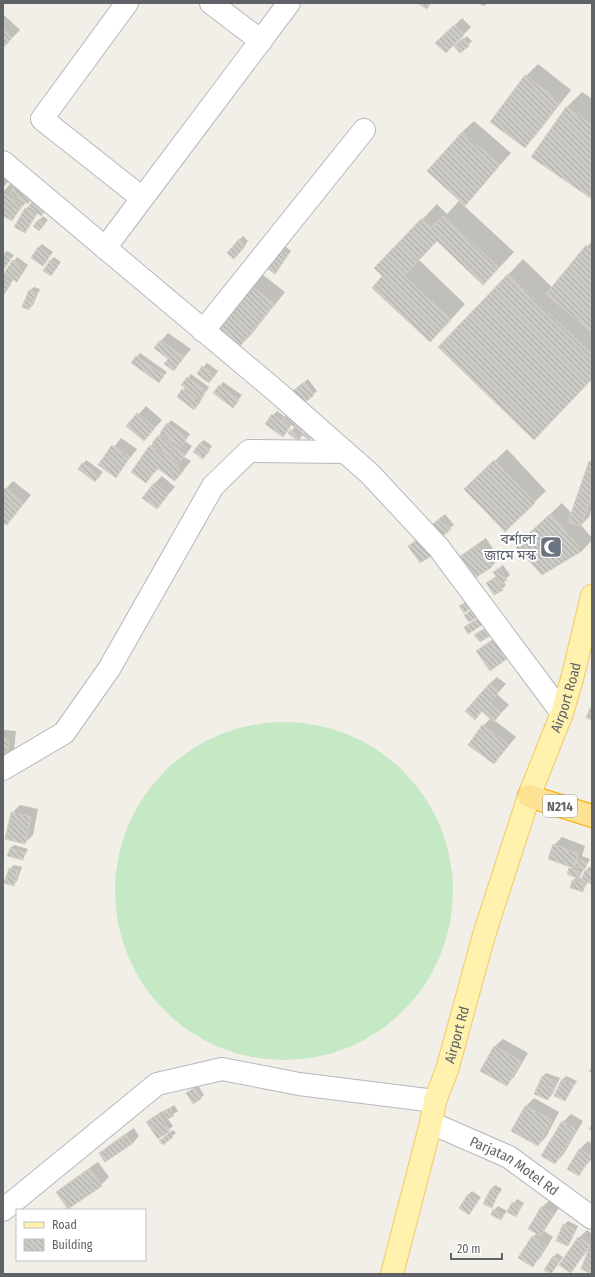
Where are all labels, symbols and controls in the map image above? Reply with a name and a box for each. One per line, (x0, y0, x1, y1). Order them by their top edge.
place label: বর্শালা জামে মস্ক (483, 530, 536, 564)
mosque icon: বর্শালা জামে মস্ক (538, 534, 564, 560)
street label: Airport Road (547, 661, 585, 735)
road number: N214 (543, 795, 577, 817)
street label: Airport Rd (441, 1005, 473, 1065)
street label: Parjatan Motel Rd (467, 1133, 562, 1200)
legend (16, 1209, 146, 1261)
text: Road (52, 1218, 77, 1232)
scale bar (451, 1235, 502, 1261)
text: Building (52, 1238, 93, 1252)
text: 20 m (457, 1242, 481, 1256)

